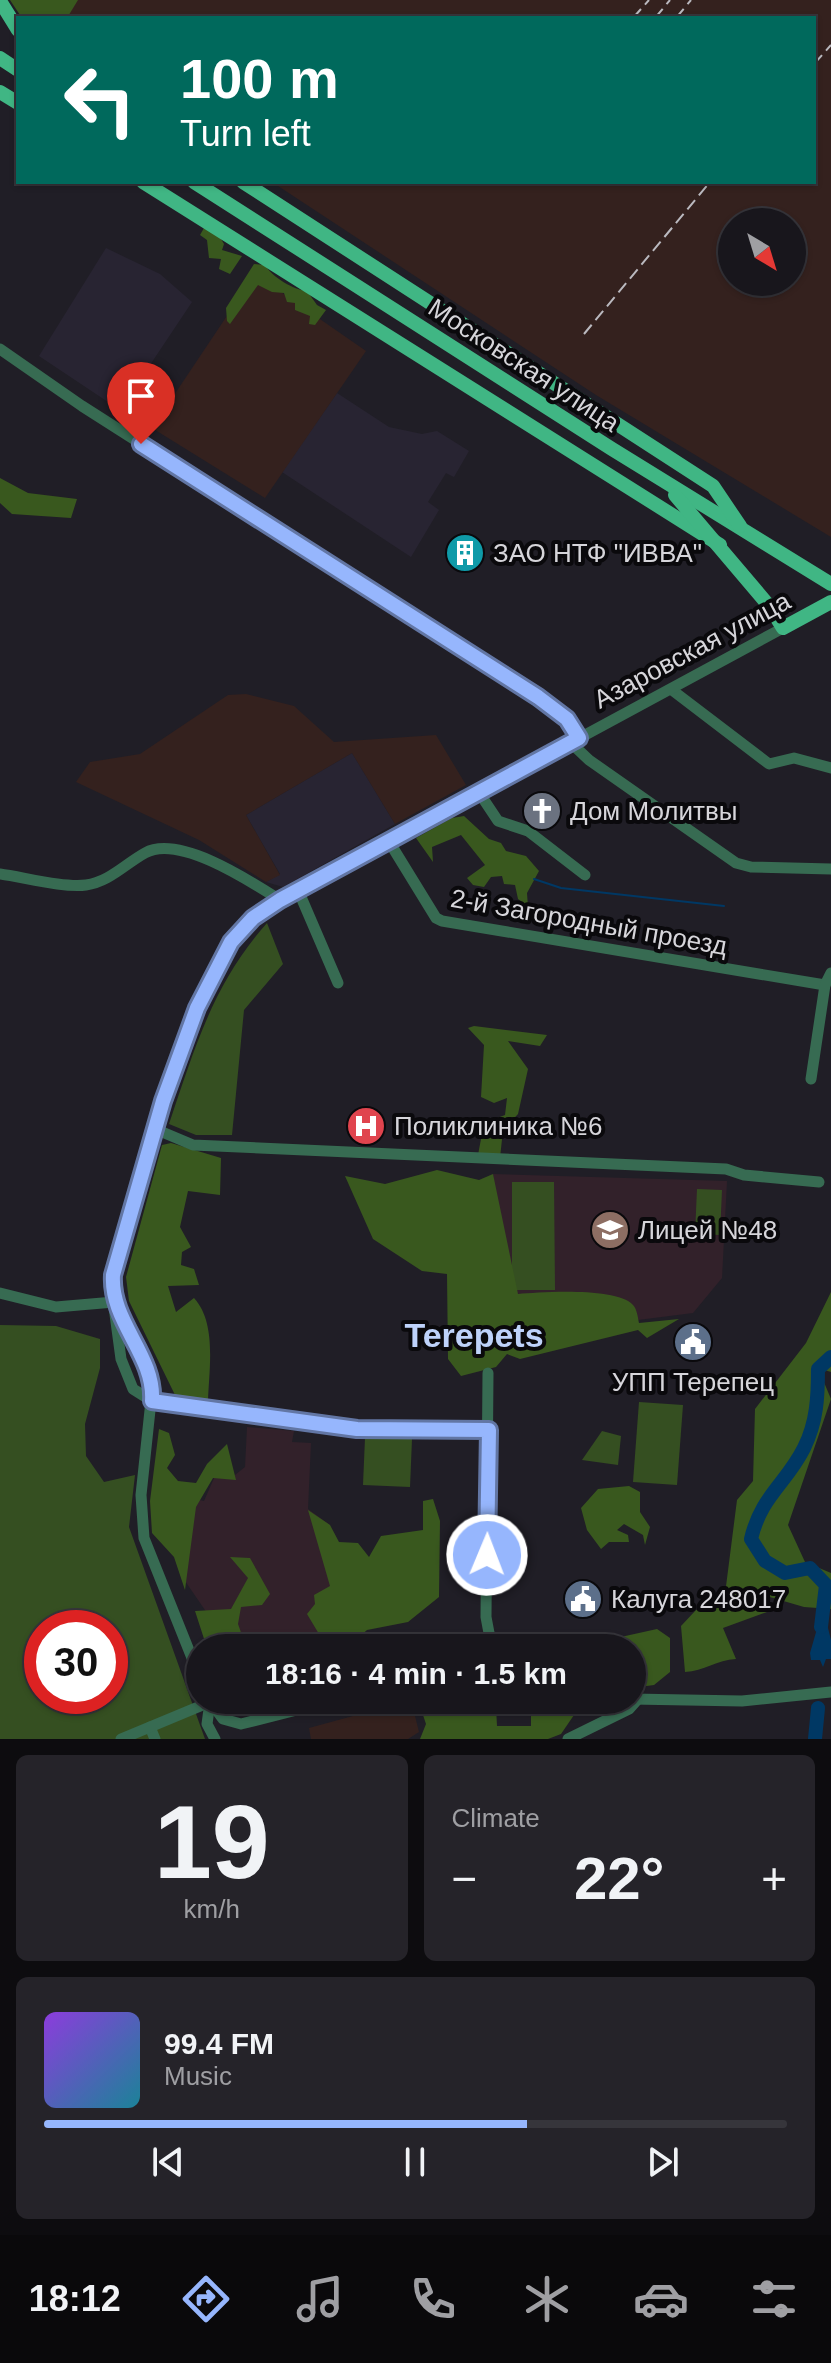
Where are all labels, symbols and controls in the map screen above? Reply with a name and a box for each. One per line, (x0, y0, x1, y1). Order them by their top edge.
text: 100 m (180, 47, 339, 110)
icon: left (48, 48, 152, 152)
text: Turn left (180, 113, 311, 154)
north arrow (718, 208, 806, 296)
map controls (718, 208, 806, 296)
street label: Московская улица (423, 292, 625, 438)
pin (107, 362, 175, 444)
icon: arrive (119, 374, 163, 418)
building icon: ЗАО НТФ "ИВВА" (444, 532, 486, 574)
place label: ЗАО НТФ "ИВВА" (493, 538, 702, 568)
street label: Азаровская улица (589, 585, 796, 715)
church icon: Дом Молитвы (521, 790, 563, 832)
place label: Дом Молитвы (570, 796, 737, 826)
street label: 2-й Загородный проезд (448, 883, 730, 961)
hospital icon: Поликлиника №6 (345, 1105, 387, 1147)
place label: Поликлиника №6 (394, 1111, 603, 1141)
school or university icon: Лицей №48 (589, 1209, 631, 1251)
place label: Лицей №48 (638, 1215, 777, 1245)
district label: Terepets (404, 1316, 544, 1354)
public building icon: УПП Терепец (672, 1321, 714, 1363)
place label: УПП Терепец (612, 1367, 774, 1397)
position arrow (445, 1513, 529, 1597)
public building icon: Калуга 248017 (562, 1578, 604, 1620)
place label: Калуга 248017 (611, 1584, 786, 1614)
speed limit sign: 30 (24, 1610, 128, 1714)
text: 18:16 · 4 min · 1.5 km (265, 1657, 567, 1690)
text: 19 (154, 1784, 270, 1900)
text: Climate (452, 1803, 540, 1833)
text: 22° (574, 1845, 665, 1912)
text: − (452, 1854, 477, 1903)
text: + (761, 1854, 787, 1903)
text: km/h (184, 1894, 240, 1924)
text: 99.4 FM (164, 2027, 274, 2060)
text: Music (164, 2061, 232, 2091)
icon: previous (146, 2140, 190, 2184)
icon: pause (393, 2140, 437, 2184)
icon: next (641, 2140, 685, 2184)
icon: directions (178, 2271, 234, 2327)
icon: music (292, 2271, 348, 2327)
icon: phone (405, 2271, 461, 2327)
icon: climate (519, 2271, 575, 2327)
icon: car (633, 2271, 689, 2327)
icon: filters (746, 2271, 802, 2327)
text: 18:12 (29, 2278, 121, 2319)

